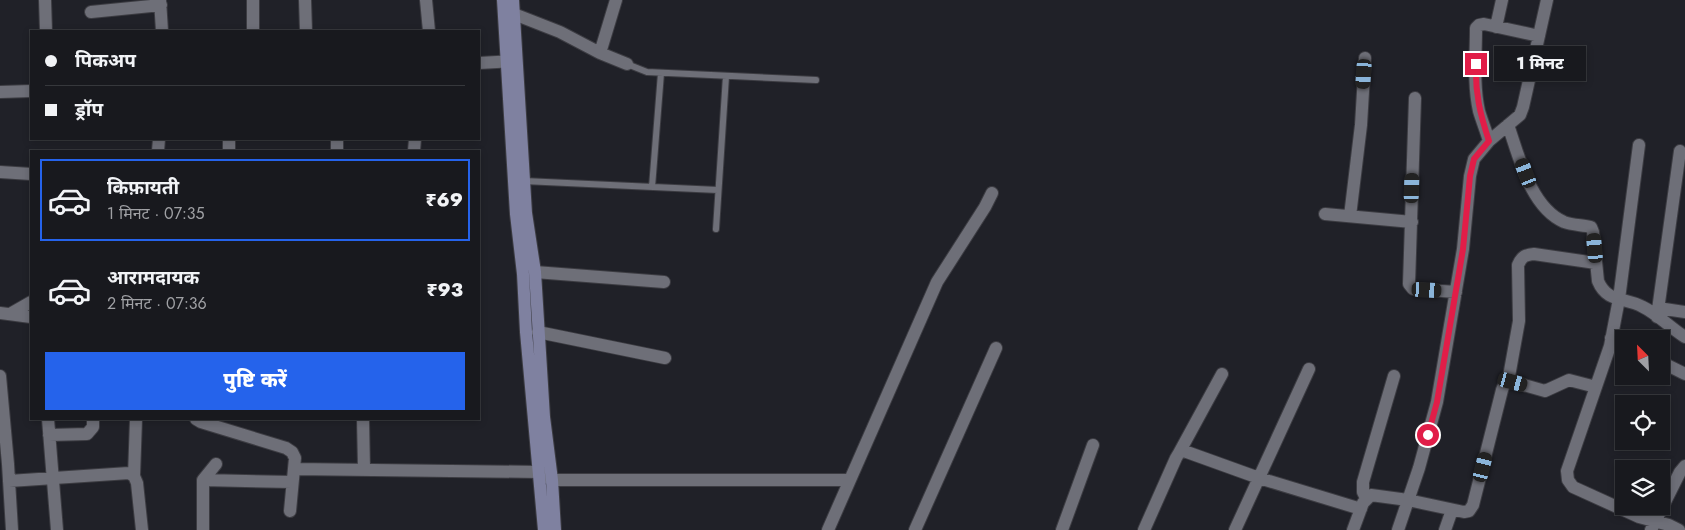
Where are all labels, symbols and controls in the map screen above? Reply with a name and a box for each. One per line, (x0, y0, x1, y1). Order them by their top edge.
callout: 1 मिनट (1494, 46, 1586, 82)
text: पिकअप (75, 47, 136, 74)
text: 1 मिनट (1516, 52, 1564, 75)
route end (1465, 53, 1487, 75)
car (1355, 59, 1372, 89)
text: ड्रॉप (75, 96, 103, 123)
car (1513, 156, 1538, 190)
car (1403, 173, 1420, 203)
text: किफ़ायती (107, 174, 179, 201)
icon: car (47, 178, 92, 223)
text: ₹69 (426, 186, 463, 213)
text: 1 मिनट · 07:35 (107, 202, 205, 225)
car (1586, 232, 1603, 264)
text: आरामदायक (107, 264, 199, 291)
icon: car (47, 268, 92, 313)
text: ₹93 (427, 276, 463, 303)
car (1411, 282, 1442, 298)
text: 2 मिनट · 07:36 (107, 292, 207, 315)
north arrow (1615, 330, 1670, 385)
map controls (1615, 330, 1670, 515)
button: पुष्टि करें (45, 352, 465, 410)
car (1496, 371, 1529, 393)
button: locate (1615, 395, 1670, 450)
route start (1417, 424, 1439, 446)
car (1472, 451, 1493, 483)
button: layers (1615, 460, 1670, 515)

